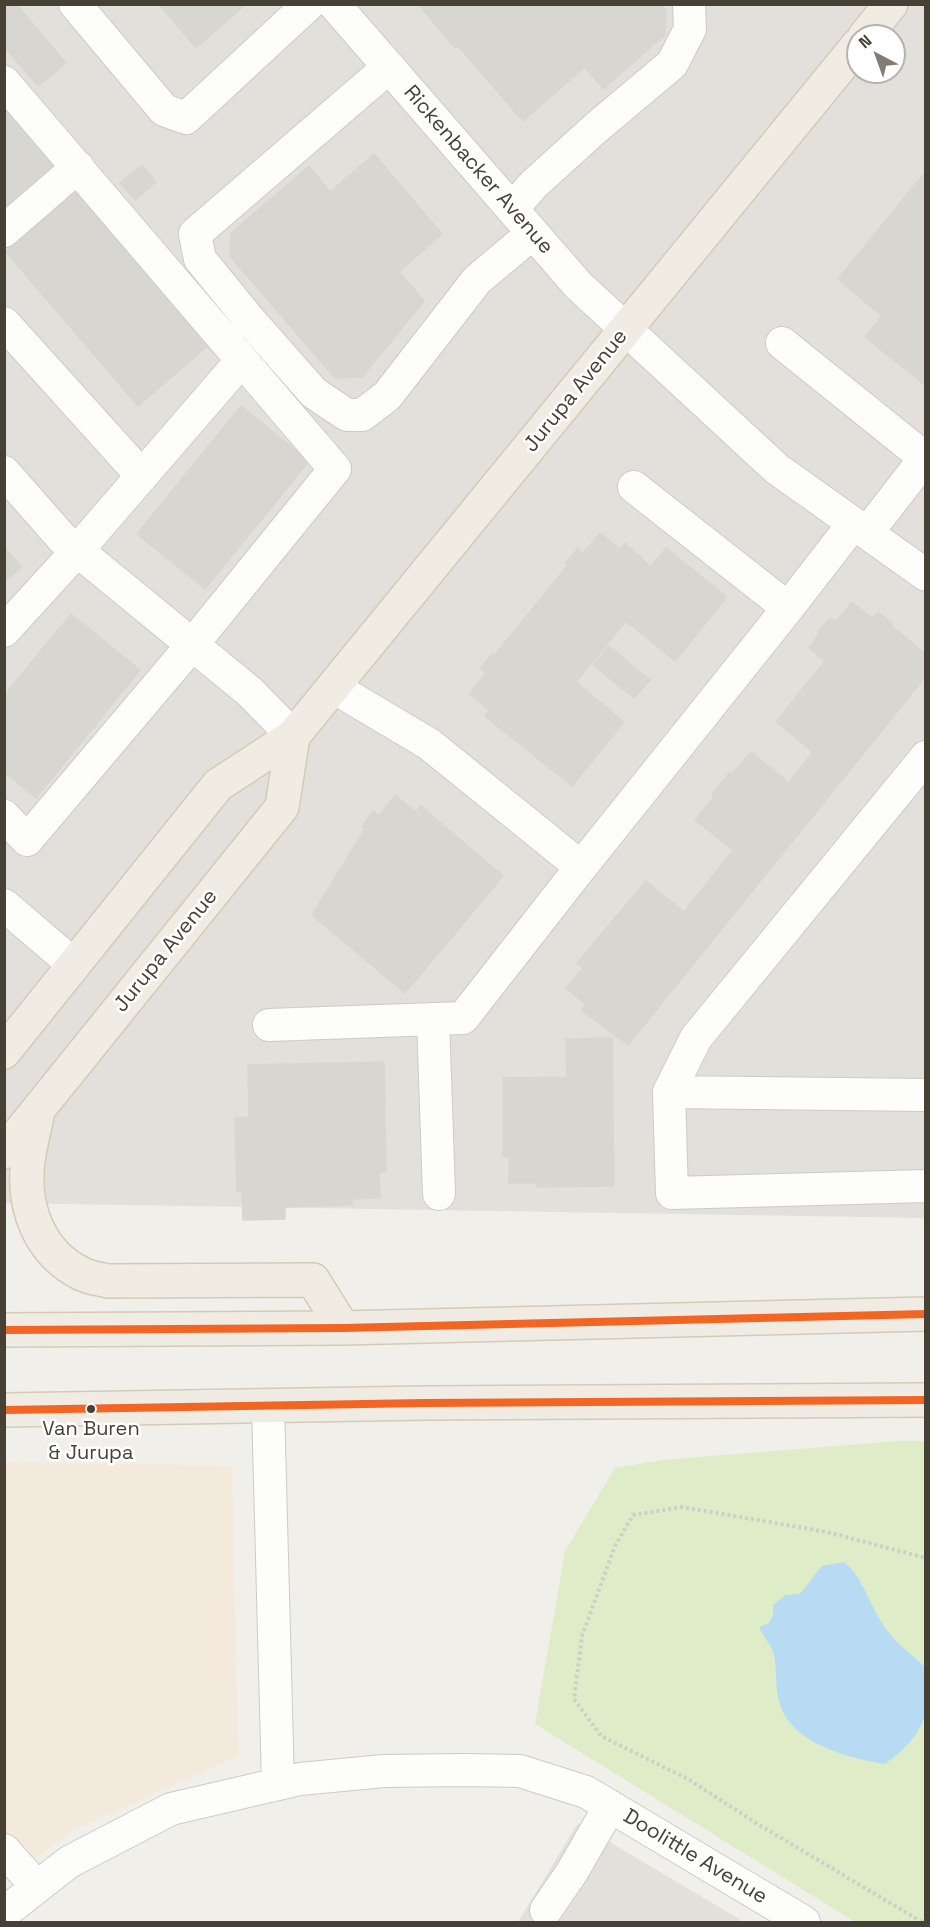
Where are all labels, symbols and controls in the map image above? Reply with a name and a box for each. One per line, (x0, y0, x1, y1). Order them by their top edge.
north arrow (846, 24, 906, 84)
text: N (854, 30, 876, 53)
street label: Rickenbacker Avenue (398, 80, 558, 260)
street label: Jurupa Avenue (519, 325, 633, 457)
street label: Jurupa Avenue (109, 885, 223, 1017)
marker: Van Buren & Jurupa (85, 1403, 97, 1415)
place label: Van Buren & Jurupa (42, 1418, 140, 1465)
street label: Doolittle Avenue (618, 1804, 772, 1910)

